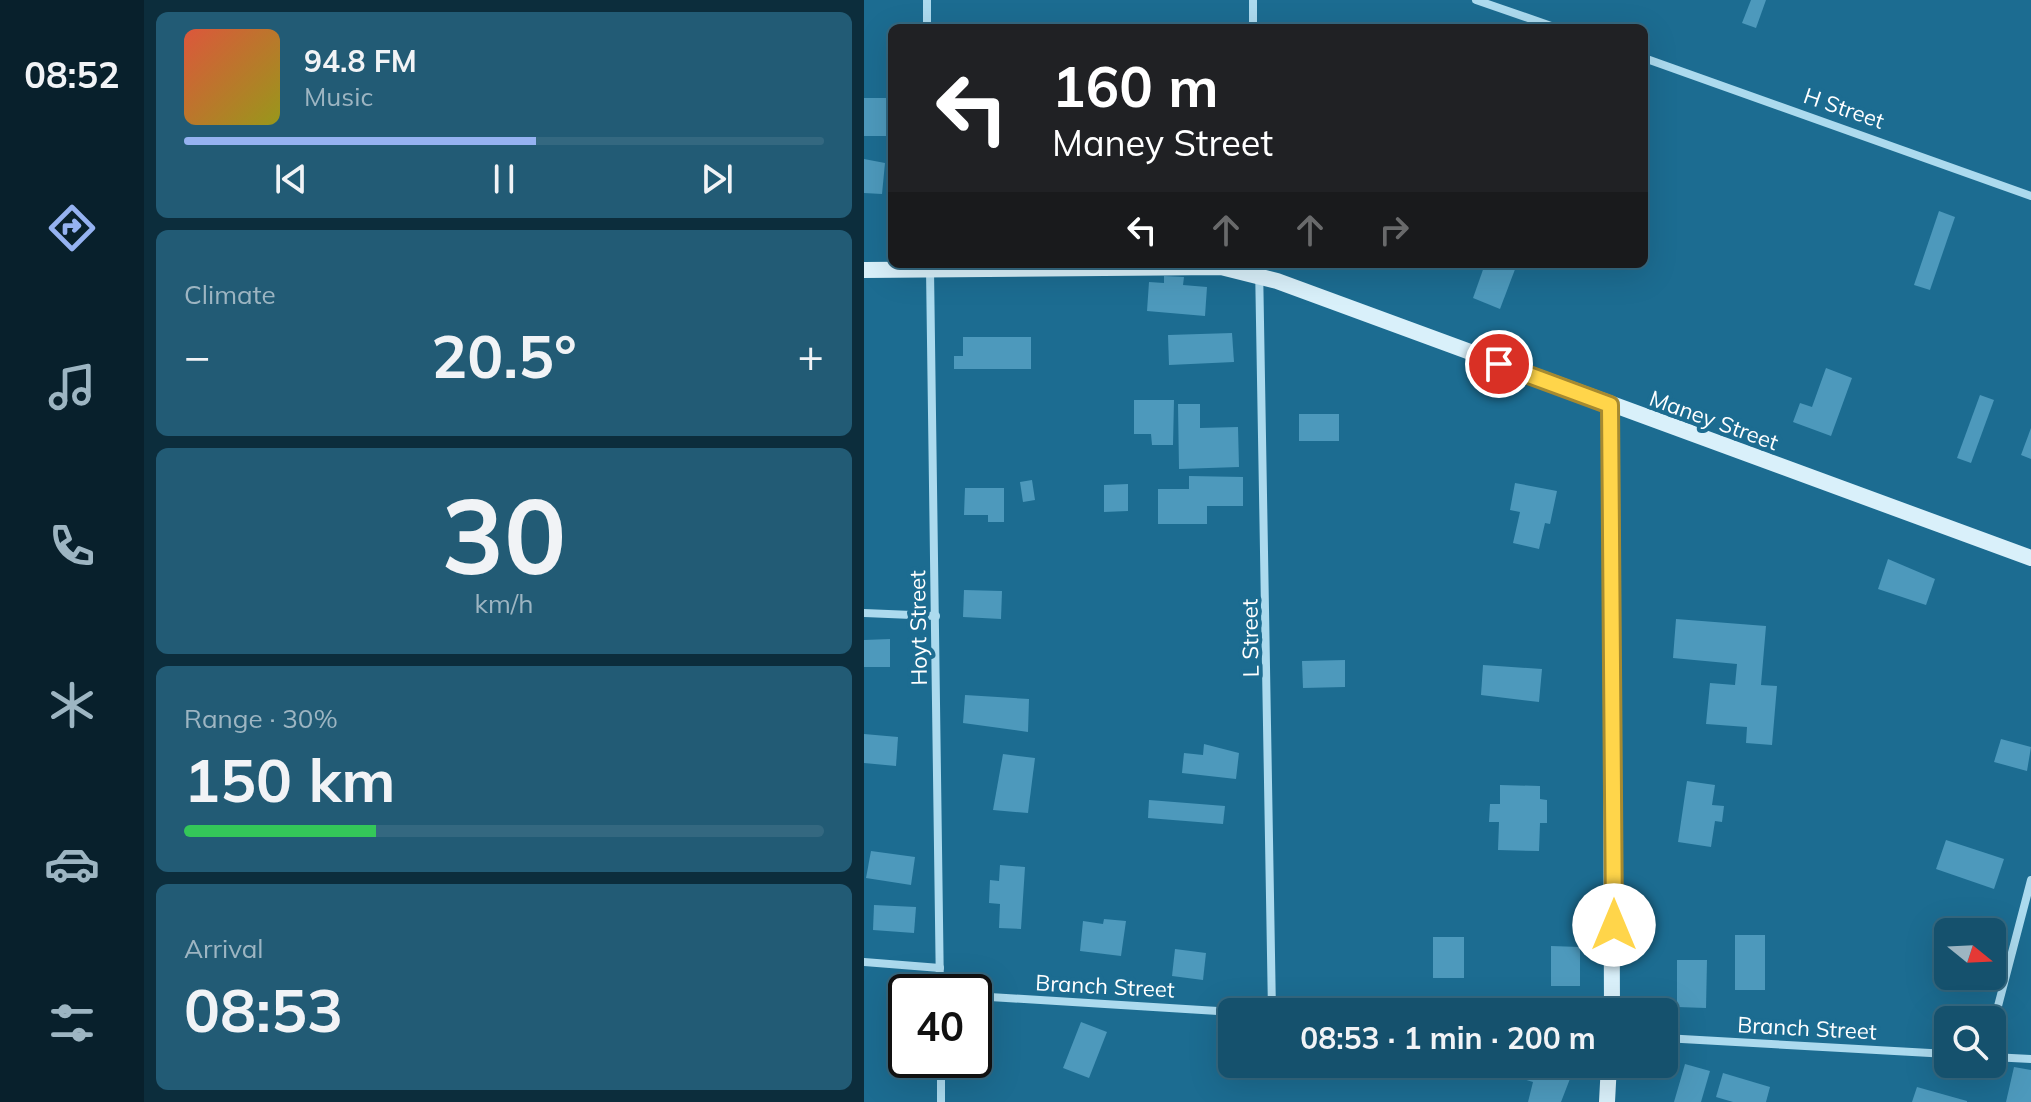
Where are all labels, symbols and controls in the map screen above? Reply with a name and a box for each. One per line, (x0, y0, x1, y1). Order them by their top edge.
text: 94.8 FM (304, 42, 417, 80)
text: 160 m (1052, 51, 1219, 121)
text: 08:52 (24, 52, 120, 97)
icon: left (920, 56, 1024, 160)
text: Music (304, 80, 373, 113)
street label: H Street (1800, 81, 1888, 135)
text: Maney Street (1052, 120, 1273, 165)
icon: previous (269, 157, 313, 201)
icon: pause (482, 157, 526, 201)
icon: next (695, 157, 739, 201)
icon: directions (44, 200, 100, 256)
icon: left (1120, 208, 1164, 252)
icon: ahead (1204, 208, 1248, 252)
icon: ahead (1288, 208, 1332, 252)
icon: right (1372, 208, 1416, 252)
text: Climate (184, 278, 276, 311)
text: 20.5° (431, 318, 577, 393)
text: − (184, 328, 210, 383)
text: + (798, 328, 824, 383)
pin (1465, 330, 1533, 398)
icon: arrive (1477, 342, 1521, 386)
icon: music (44, 359, 100, 415)
street label: Maney Street (1646, 384, 1783, 456)
text: 30 (442, 469, 566, 600)
icon: phone (44, 518, 100, 574)
street label: Hoyt Street (903, 570, 933, 686)
text: km/h (475, 587, 533, 620)
street label: L Street (1235, 598, 1265, 678)
icon: climate (44, 677, 100, 733)
text: Range · 30% (184, 702, 338, 735)
text: 150 km (184, 742, 396, 817)
icon: car (44, 836, 100, 892)
position arrow (1572, 883, 1656, 967)
north arrow (1934, 918, 2006, 990)
map controls (1934, 918, 2006, 1078)
text: Arrival (184, 932, 264, 965)
street label: Branch Street (1035, 968, 1176, 1004)
text: 08:53 (184, 972, 343, 1047)
speed limit sign: 40 (888, 974, 992, 1078)
icon: filters (44, 995, 100, 1051)
button: search (1934, 1006, 2006, 1078)
street label: Branch Street (1737, 1010, 1878, 1046)
text: 08:53 · 1 min · 200 m (1300, 1019, 1596, 1057)

